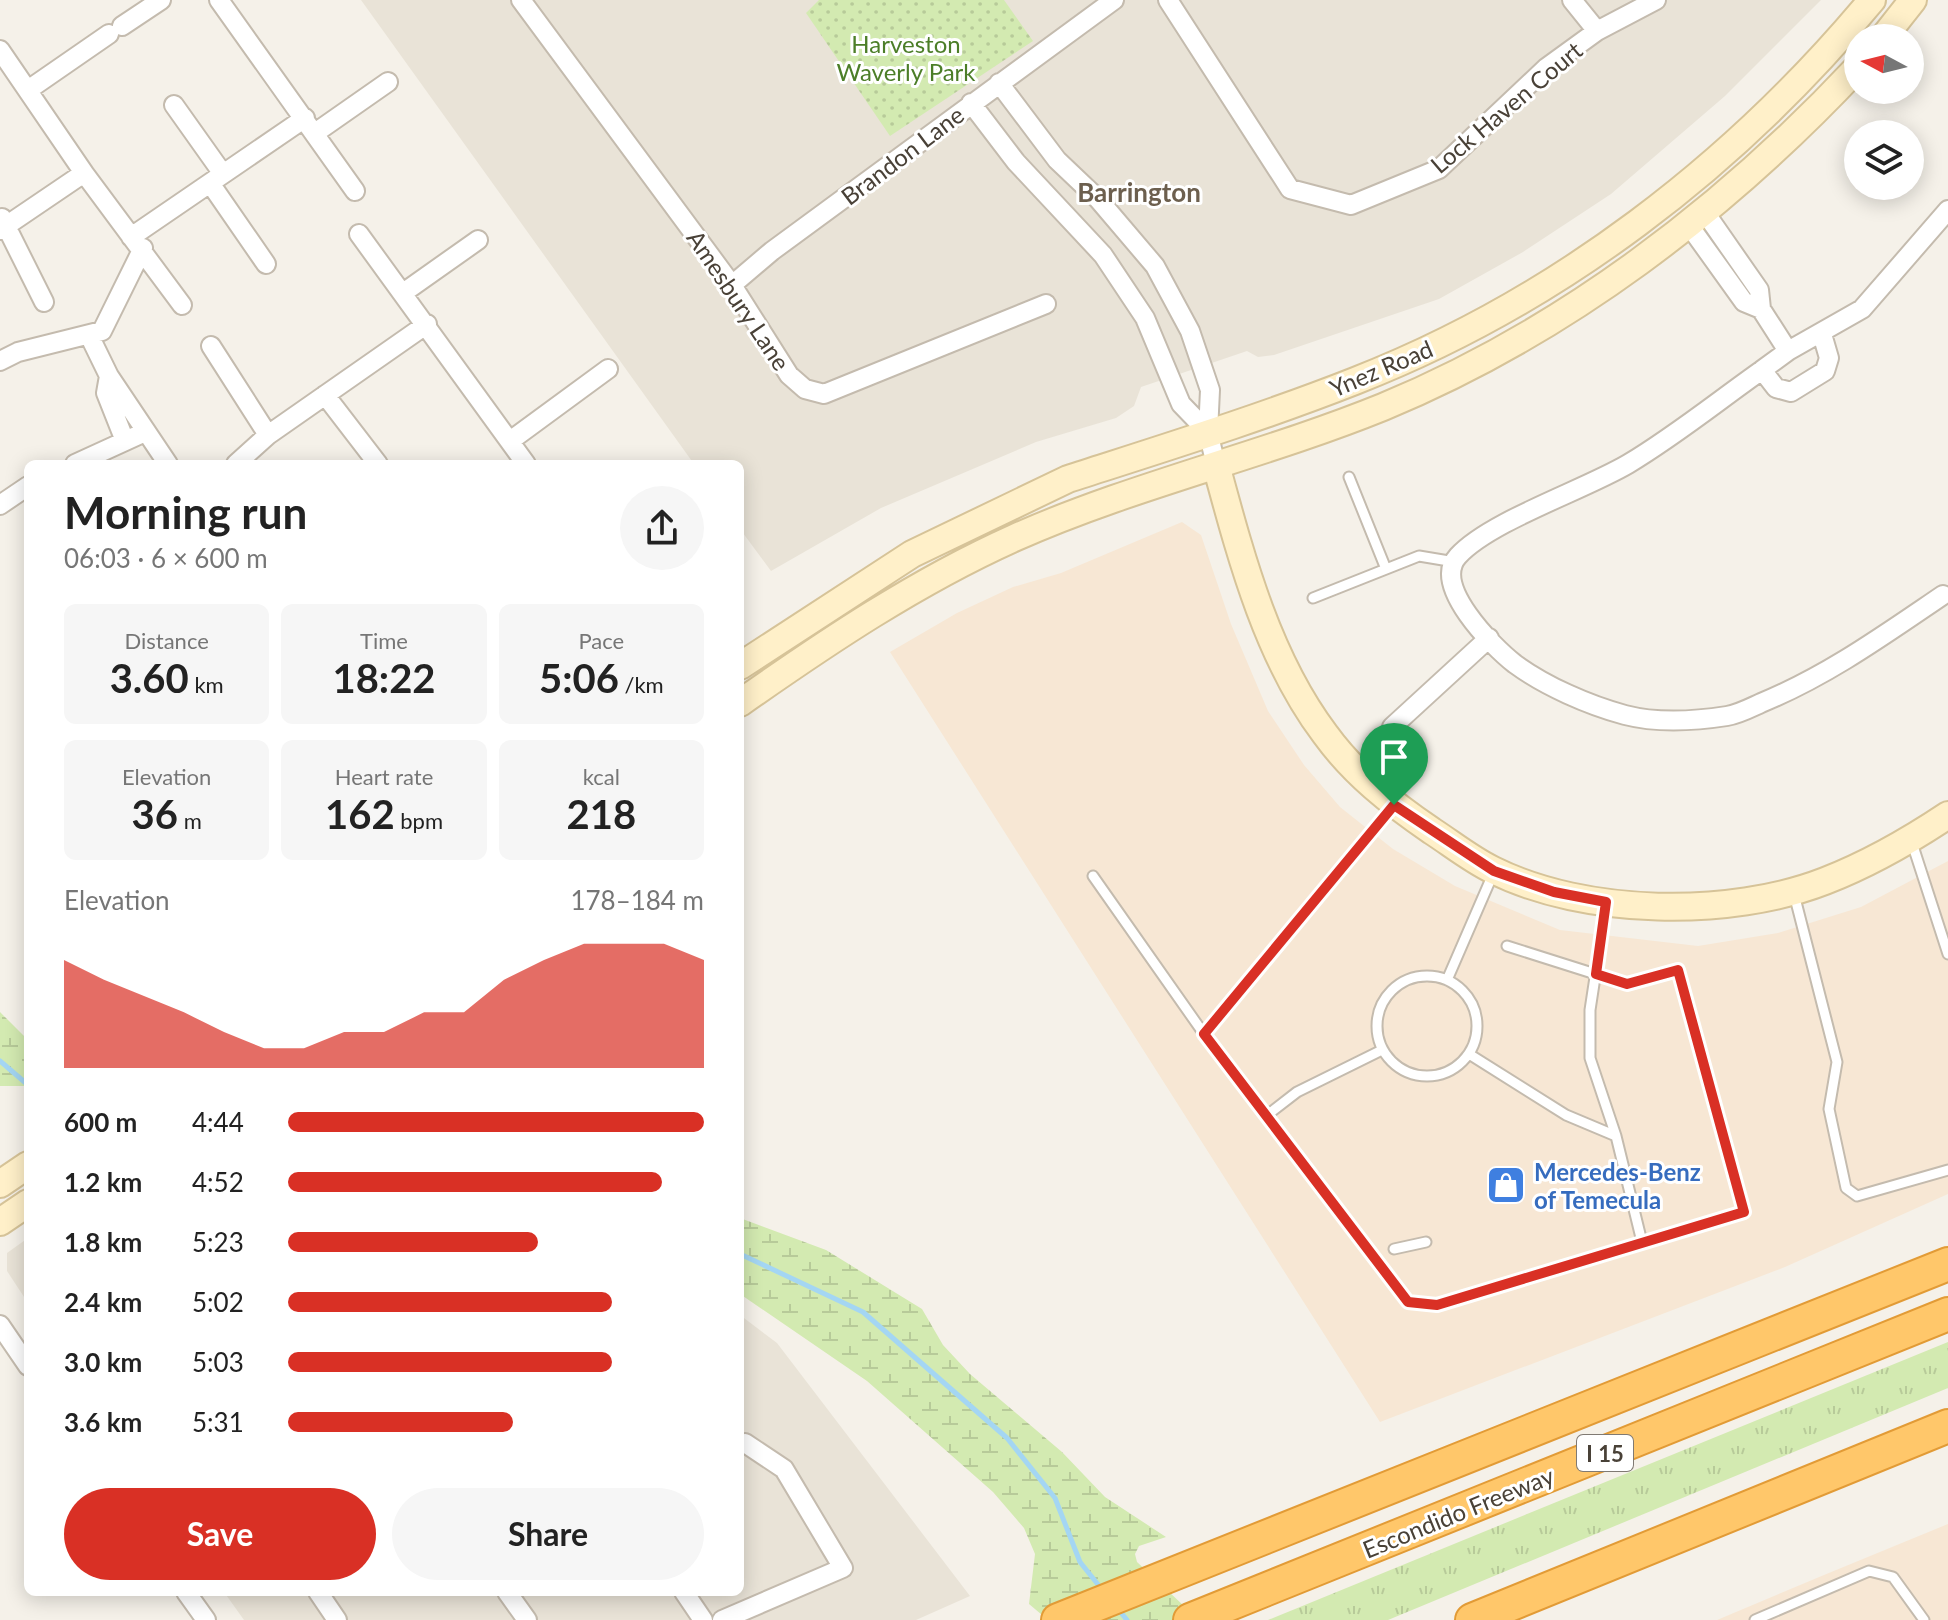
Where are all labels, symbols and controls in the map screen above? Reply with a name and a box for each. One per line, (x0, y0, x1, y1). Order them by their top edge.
north arrow (1844, 24, 1924, 104)
map controls (1844, 24, 1924, 200)
park label: Harveston Waverly Park (836, 29, 976, 86)
street label: Lock Haven Court (1424, 35, 1588, 179)
street label: Brandon Lane (835, 99, 969, 211)
button: layers (1844, 120, 1924, 200)
district label: Barrington (1077, 176, 1201, 208)
street label: Amesbury Lane (681, 224, 797, 376)
street label: Ynez Road (1325, 333, 1437, 403)
text: Morning run (64, 486, 307, 538)
button: share (620, 486, 704, 570)
text: 06:03 · 6 × 600 m (64, 542, 268, 574)
text: Distance (124, 627, 209, 654)
text: Time (360, 627, 408, 654)
text: Pace (578, 627, 624, 654)
text: 3.60 (110, 654, 189, 702)
text: 18:22 (332, 654, 436, 702)
text: 5:06 (539, 654, 619, 702)
text: km (189, 671, 224, 698)
text: /km (619, 671, 664, 698)
pin (1360, 723, 1428, 805)
icon: arrive (1372, 735, 1416, 779)
text: Elevation (122, 763, 211, 790)
text: Heart rate (335, 763, 433, 790)
text: kcal (583, 763, 620, 790)
text: 36 (132, 790, 178, 838)
text: 162 (325, 790, 395, 838)
text: 218 (567, 790, 636, 838)
text: m (178, 807, 202, 834)
text: bpm (395, 807, 443, 834)
text: Elevation (64, 884, 170, 916)
text: 178–184 m (570, 884, 704, 916)
text: 600 m (64, 1106, 137, 1138)
text: 4:44 (192, 1106, 244, 1138)
place label: Mercedes-Benz of Temecula (1534, 1157, 1701, 1214)
shop icon: Mercedes-Benz of Temecula (1485, 1164, 1527, 1206)
text: 1.2 km (64, 1166, 142, 1198)
text: 4:52 (192, 1166, 244, 1198)
text: 1.8 km (64, 1226, 142, 1258)
text: 5:23 (192, 1226, 244, 1258)
text: 2.4 km (64, 1286, 142, 1318)
text: 5:02 (192, 1286, 244, 1318)
text: 3.0 km (64, 1346, 142, 1378)
text: 5:03 (192, 1346, 244, 1378)
text: 3.6 km (64, 1406, 142, 1438)
text: 5:31 (192, 1406, 244, 1438)
road number: I 15 (1577, 1435, 1633, 1471)
street label: Escondido Freeway (1358, 1460, 1558, 1564)
button: Save (64, 1488, 376, 1580)
button: Share (392, 1488, 704, 1580)

